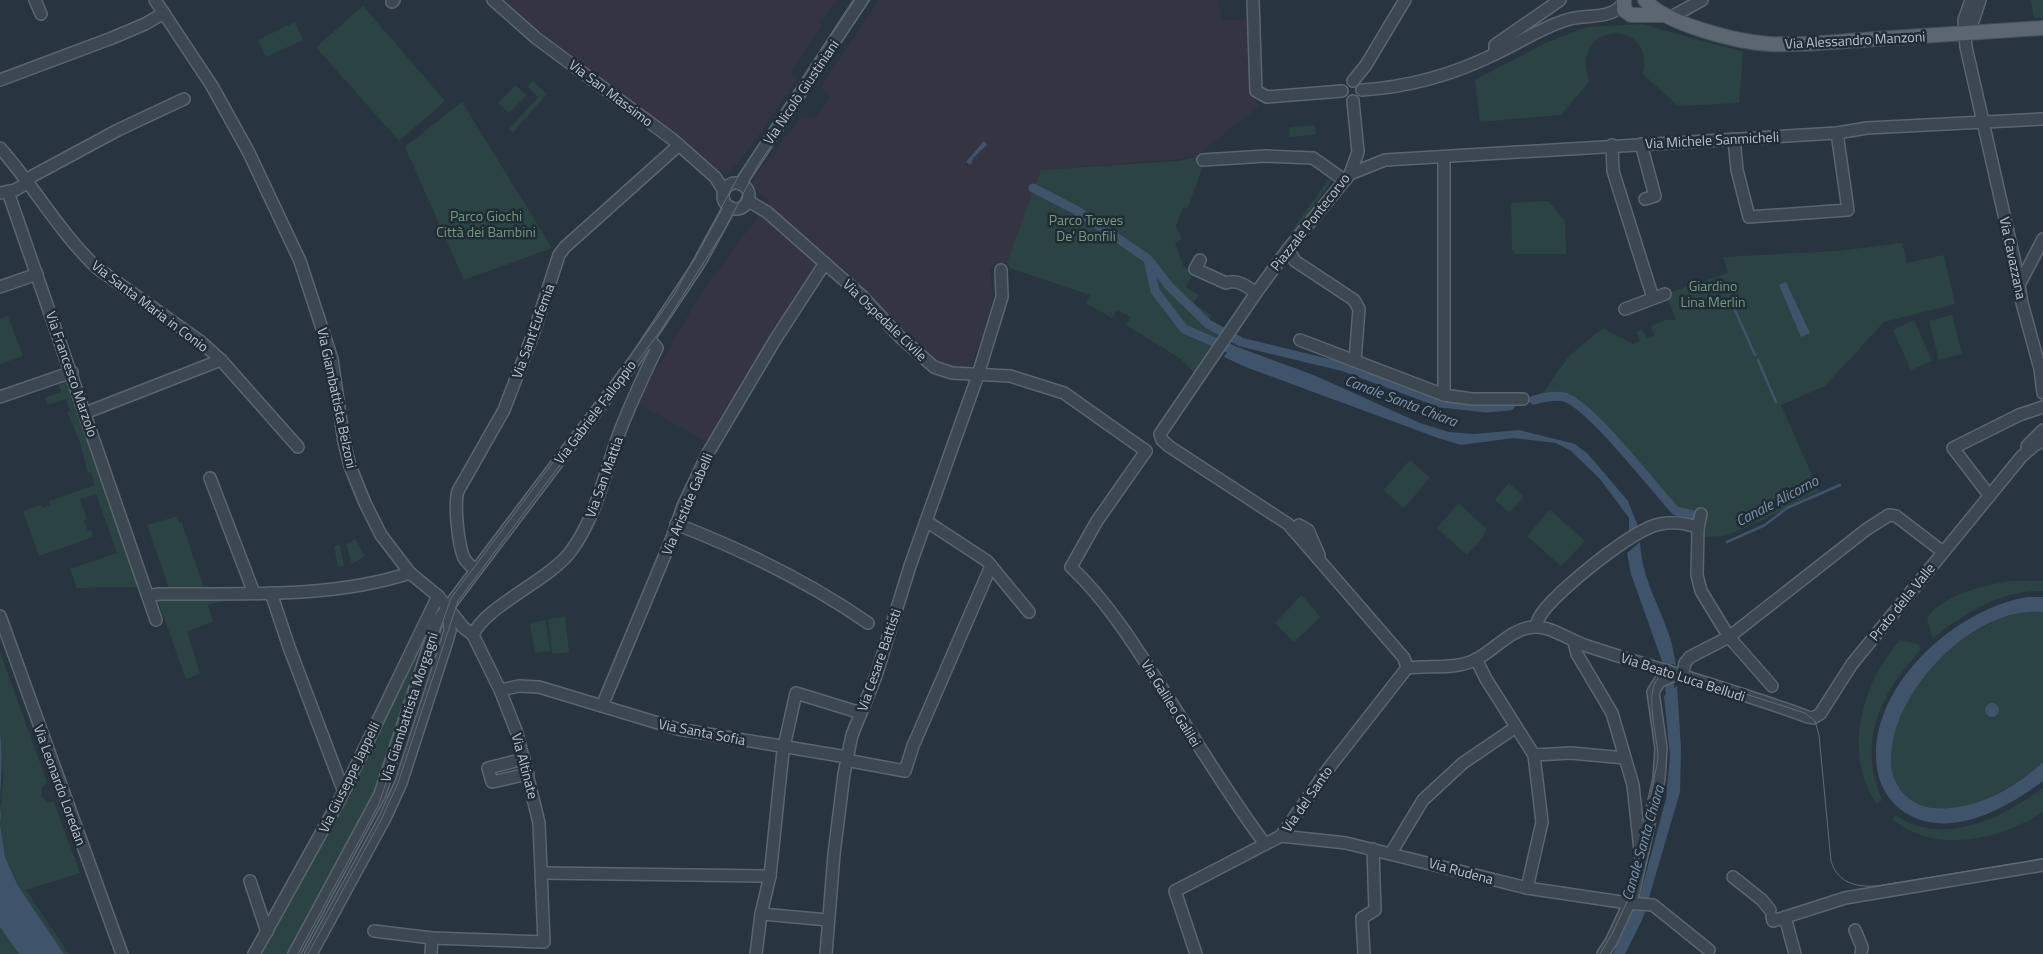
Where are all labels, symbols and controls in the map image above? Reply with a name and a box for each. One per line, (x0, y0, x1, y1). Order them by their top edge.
street label: Via Alessandro Manzoni (1784, 25, 1926, 54)
street label: Via Nicolò Giustiniani (758, 35, 844, 148)
street label: Via San Massimo (565, 54, 658, 131)
street label: Via Michele Sanmicheli (1644, 126, 1779, 153)
street label: Piazzale Pontecorvo (1265, 168, 1354, 275)
park label: Parco Giochi Città dei Bambini (436, 205, 536, 242)
park label: Parco Treves De' Bonfili (1049, 209, 1123, 246)
street label: Via Cavazzana (1995, 215, 2032, 301)
street label: Via Santa Maria in Conio (87, 255, 213, 357)
street label: Via Ospedale Civile (838, 274, 932, 365)
park label: Giardino Lina Merlin (1681, 275, 1745, 312)
street label: Via Sant'Eufemia (506, 280, 559, 381)
street label: Via Francesco Marzolo (41, 308, 104, 440)
street label: Via Giambattista Belzoni (312, 325, 363, 470)
street label: Via Gabriele Falloppio (548, 355, 641, 468)
water label: Canale Santa Chiara (1342, 368, 1462, 433)
street label: Via San Mattia (579, 433, 628, 520)
street label: Via Aristide Gabelli (656, 449, 718, 558)
water label: Canale Alicorno (1731, 469, 1823, 532)
street label: Prato della Valle (1864, 558, 1940, 645)
street label: Via Cesare Battisti (851, 606, 906, 714)
street label: Via Giambattista Morgagni (374, 629, 443, 784)
street label: Via Beato Luca Belludi (1618, 646, 1748, 707)
street label: Via Galileo Galilei (1136, 655, 1207, 750)
street label: Via Santa Sofia (657, 713, 747, 750)
street label: Via Giuseppe Jappelli (313, 718, 385, 836)
street label: Via Leonardo Loredan (29, 721, 92, 848)
street label: Via Altinate (507, 731, 544, 801)
street label: Via del Santo (1276, 761, 1337, 836)
water label: Canale Santa Chiara (1615, 781, 1670, 903)
street label: Via Rudena (1426, 852, 1496, 889)

